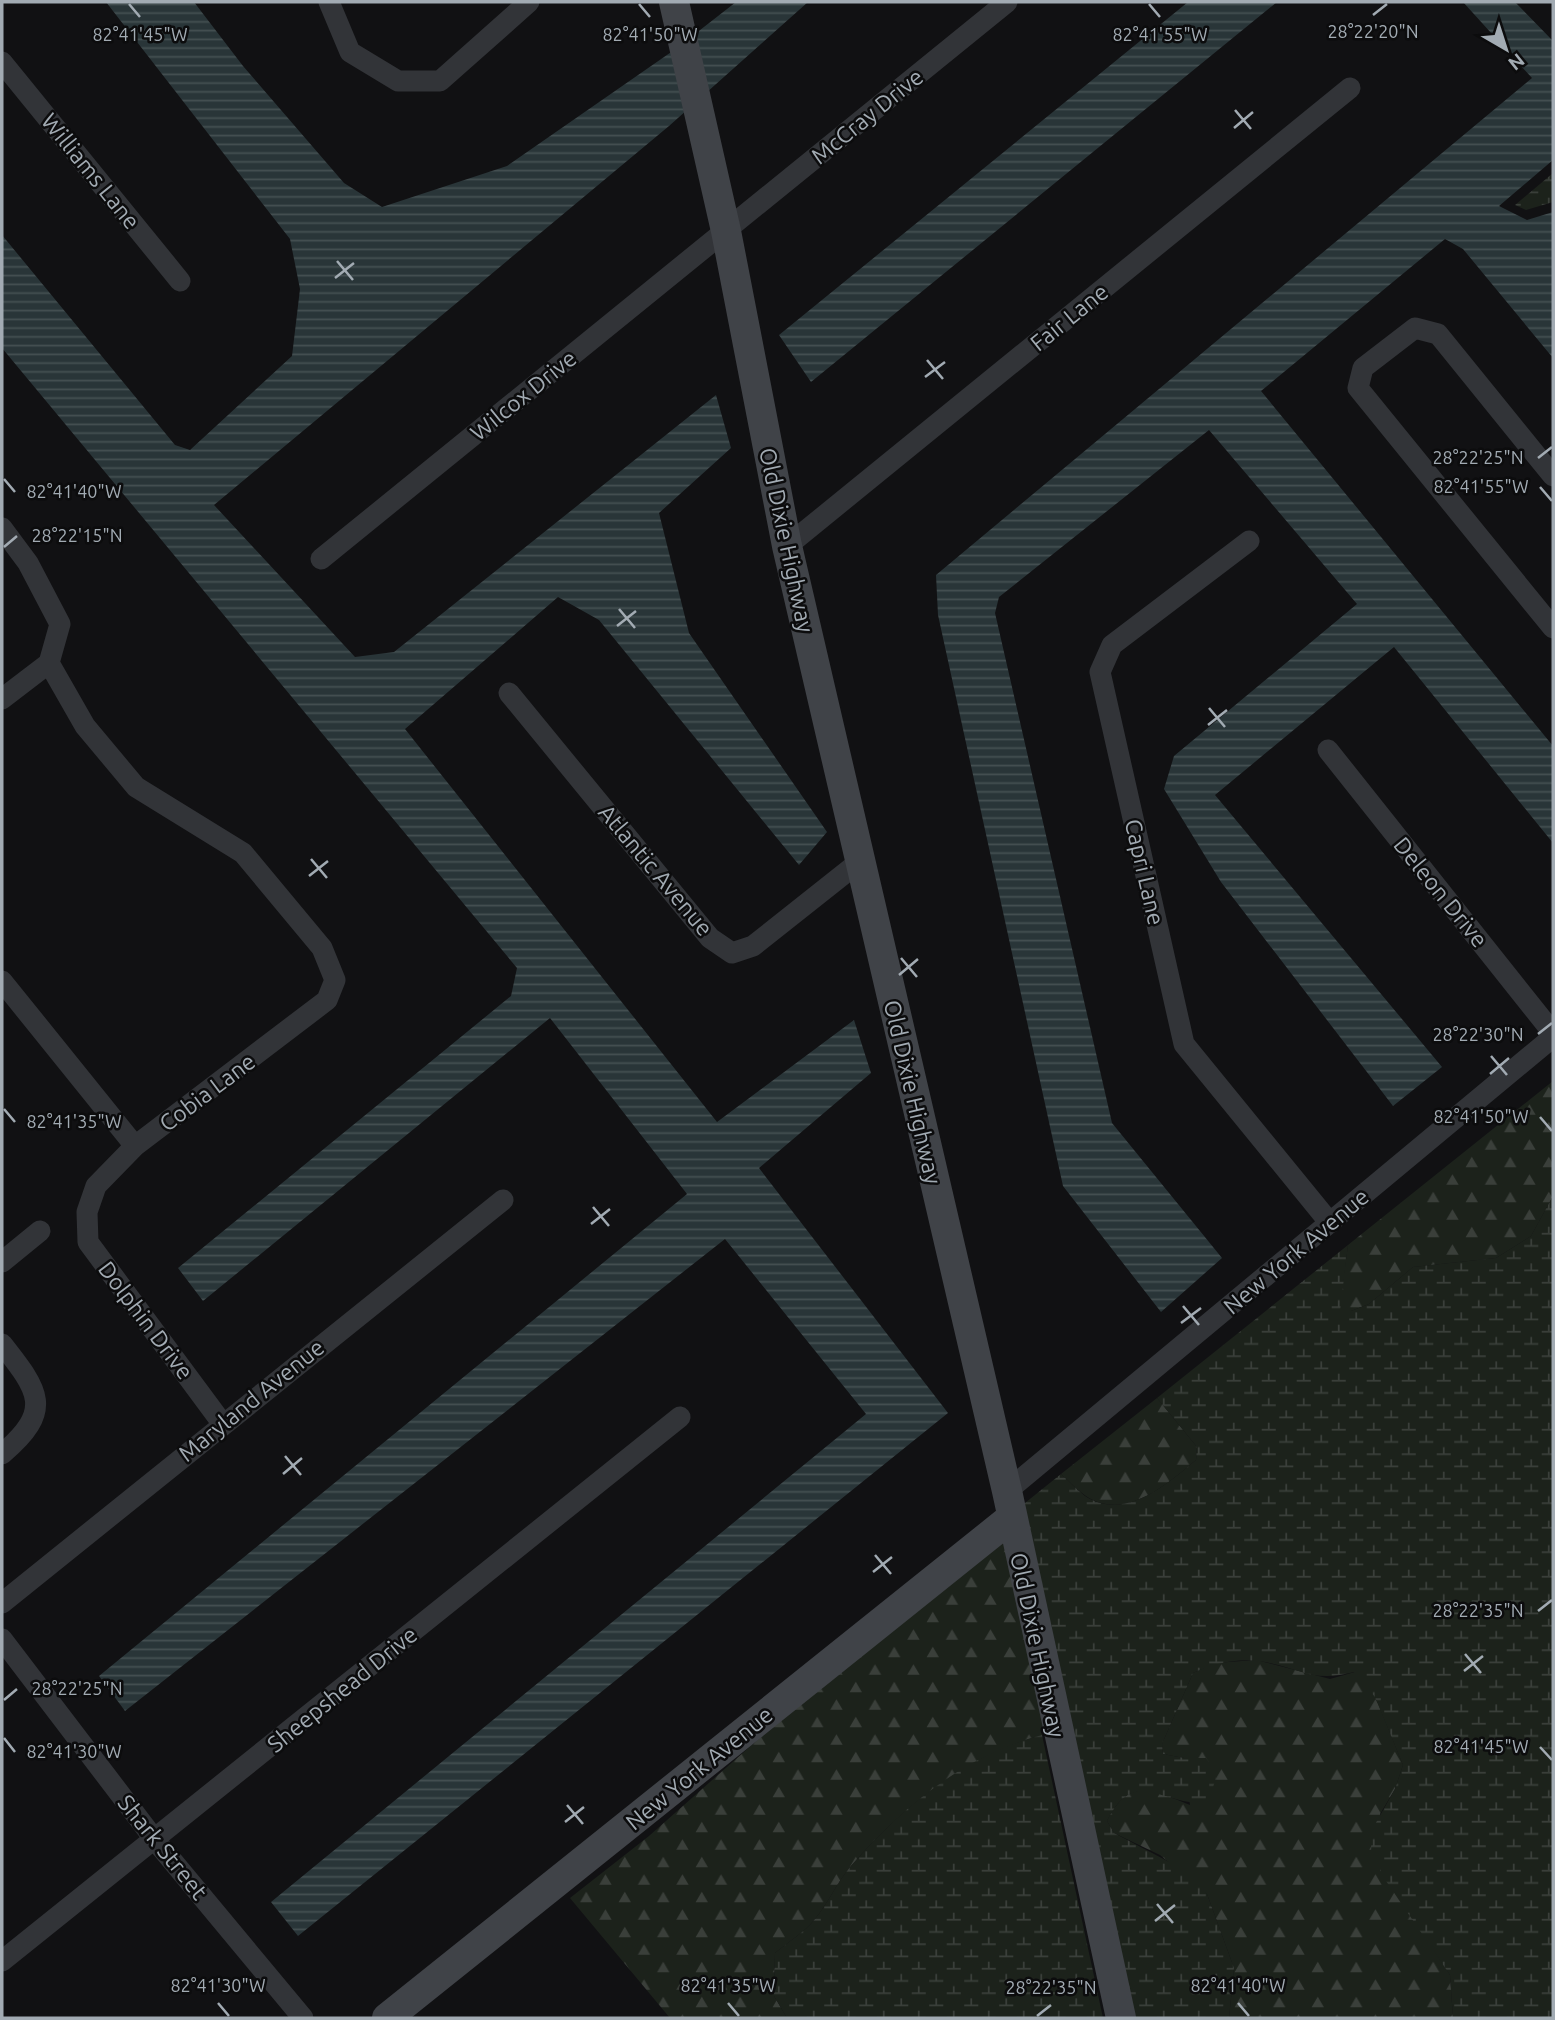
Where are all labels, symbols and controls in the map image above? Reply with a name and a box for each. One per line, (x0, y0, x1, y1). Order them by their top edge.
north arrow (1471, 14, 1541, 84)
text: 28°22'20"N (1327, 21, 1419, 41)
text: 82°41'45"W (92, 24, 188, 44)
text: 82°41'50"W (602, 24, 698, 44)
text: 82°41'55"W (1112, 24, 1208, 44)
text: N (1504, 49, 1529, 75)
street label: McCray Drive (806, 63, 928, 169)
street label: Williams Lane (37, 108, 145, 234)
street label: Fair Lane (1025, 278, 1113, 356)
street label: Wilcox Drive (465, 345, 581, 445)
street label: Old Dixie Highway (755, 445, 819, 635)
text: 28°22'25"N (1432, 447, 1524, 467)
text: 82°41'55"W (1433, 476, 1529, 496)
text: 82°41'40"W (26, 481, 122, 501)
text: 28°22'15"N (31, 525, 123, 545)
street label: Atlantic Avenue (594, 799, 718, 941)
street label: Capri Lane (1121, 816, 1169, 928)
street label: Deleon Drive (1389, 832, 1493, 952)
street label: Old Dixie Highway (880, 997, 946, 1187)
text: 28°22'30"N (1432, 1024, 1524, 1044)
street label: Cobia Lane (154, 1048, 260, 1136)
text: 82°41'50"W (1433, 1106, 1529, 1126)
text: 82°41'35"W (26, 1111, 122, 1131)
street label: New York Avenue (1219, 1183, 1373, 1319)
street label: Dolphin Drive (94, 1256, 198, 1384)
street label: Maryland Avenue (173, 1334, 329, 1466)
street label: Old Dixie Highway (1006, 1550, 1070, 1740)
text: 28°22'35"N (1432, 1600, 1524, 1620)
street label: Sheepshead Drive (262, 1621, 422, 1757)
text: 28°22'25"N (31, 1678, 123, 1698)
street label: New York Avenue (621, 1701, 777, 1835)
text: 82°41'45"W (1433, 1736, 1529, 1756)
text: 82°41'30"W (26, 1741, 122, 1761)
street label: Shark Street (113, 1790, 213, 1904)
text: 82°41'30"W (170, 1975, 266, 1995)
text: 82°41'35"W (680, 1975, 776, 1995)
text: 82°41'40"W (1190, 1975, 1286, 1995)
text: 28°22'35"N (1005, 1977, 1097, 1997)

